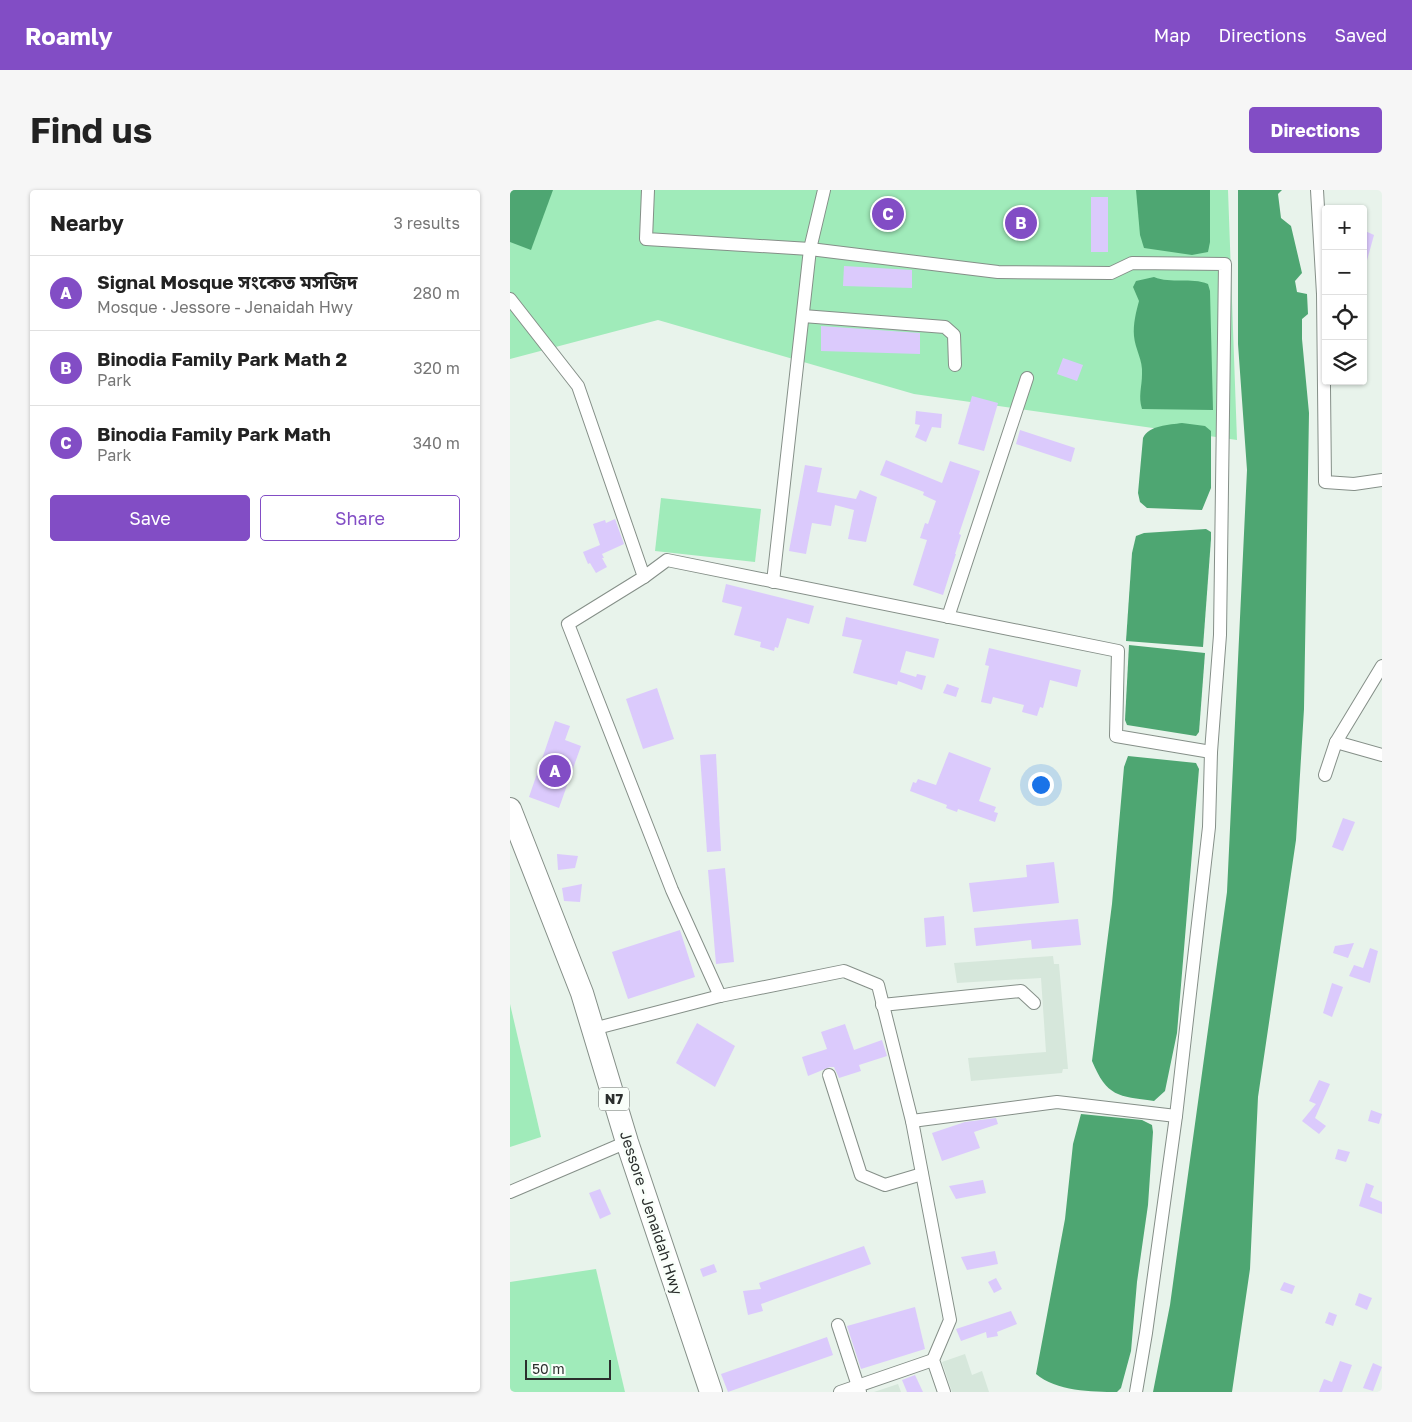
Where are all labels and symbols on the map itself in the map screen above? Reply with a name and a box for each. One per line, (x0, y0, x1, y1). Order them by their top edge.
pin: C (872, 195, 904, 233)
pin: B (1005, 204, 1037, 242)
pin: A (539, 752, 571, 790)
your location (1028, 772, 1054, 798)
road number: N7 (599, 1088, 629, 1111)
street label: Jessore - Jenaidah Hwy (617, 1128, 687, 1297)
scale bar (525, 1357, 611, 1380)

